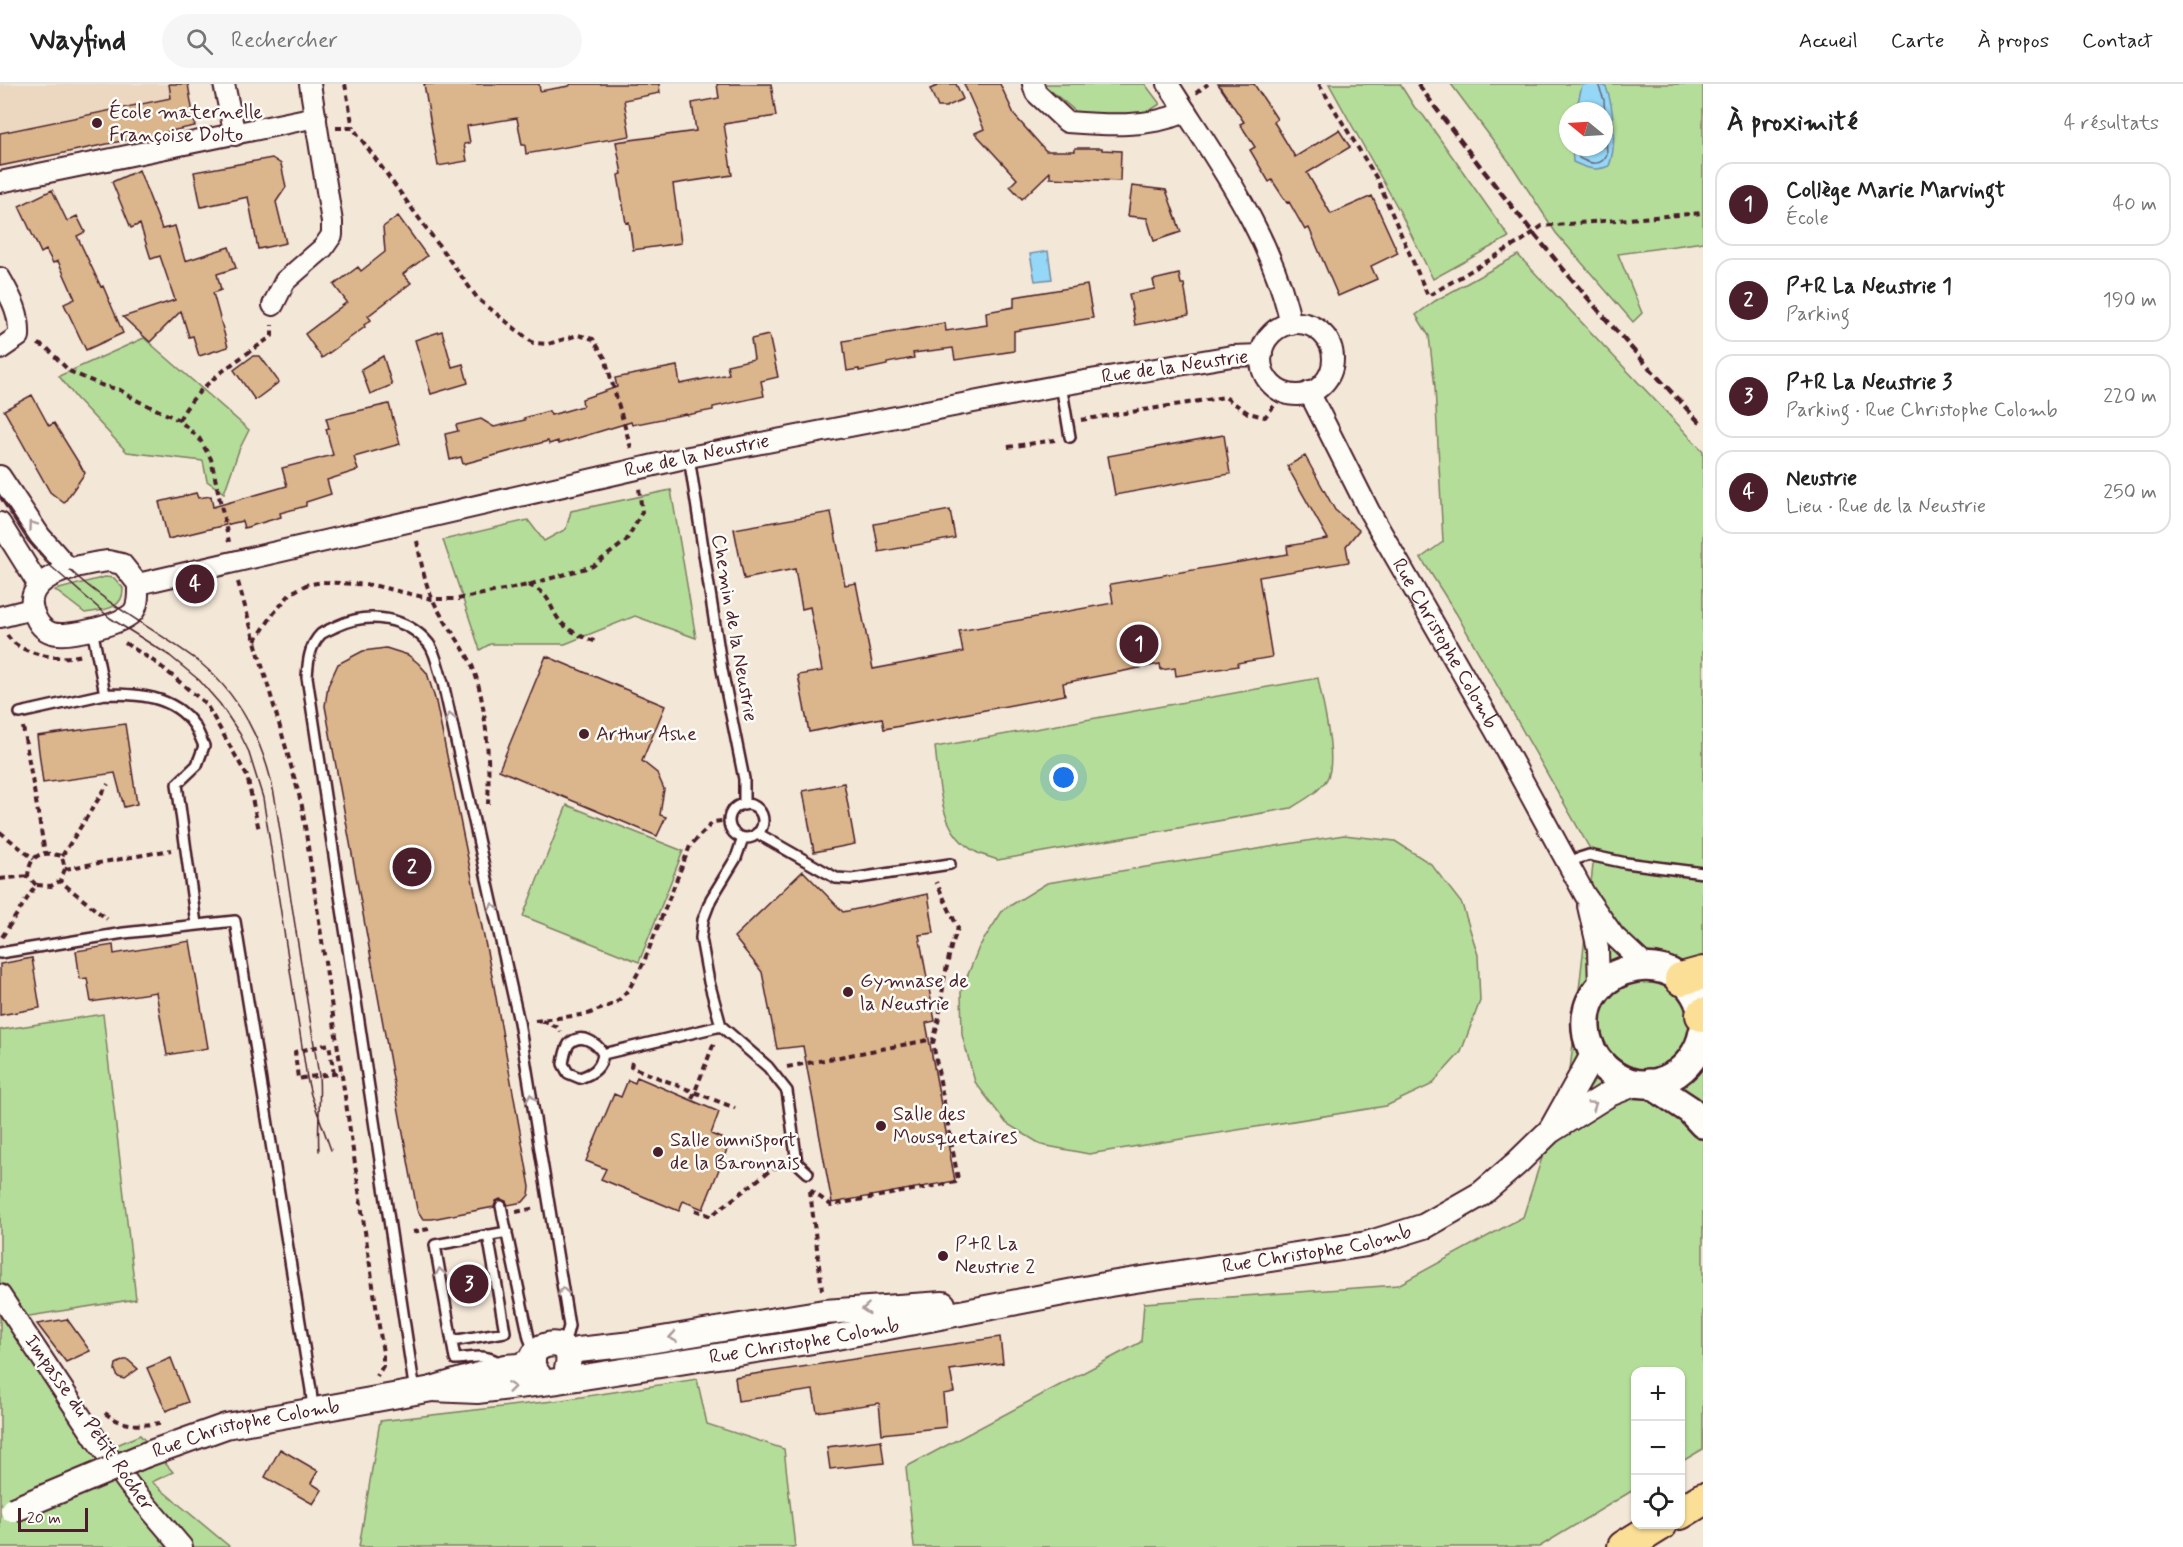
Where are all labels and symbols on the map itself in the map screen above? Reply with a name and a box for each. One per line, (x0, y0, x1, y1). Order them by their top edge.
place label: École maternelle Françoise Dolto (109, 99, 263, 149)
north arrow (1559, 102, 1613, 156)
marker: École maternelle Françoise Dolto (90, 116, 104, 130)
street label: Rue de la Neustrie (1100, 343, 1250, 391)
street label: Rue de la Neustrie (622, 427, 772, 485)
one-way arrow (29, 521, 40, 532)
street label: Chemin de la Neustrie (704, 532, 764, 724)
street label: Rue Christophe Colomb (1385, 553, 1505, 734)
pin: 4 (176, 562, 214, 606)
pin: 1 (1120, 622, 1158, 666)
one-way arrow (445, 712, 458, 722)
place label: Arthur Ashe (596, 721, 697, 748)
marker: Arthur Ashe (577, 727, 591, 741)
your location (1049, 763, 1078, 792)
pin: 2 (392, 844, 432, 890)
one-way arrow (487, 902, 500, 912)
place label: Gymnase de la Neustrie (860, 968, 969, 1018)
marker: Gymnase de la Neustrie (841, 985, 855, 999)
one-way arrow (526, 1094, 538, 1103)
place label: Salle des Mousquetaires (893, 1101, 1018, 1151)
one-way arrow (1587, 1101, 1597, 1113)
marker: Salle des Mousquetaires (874, 1119, 888, 1133)
place label: Salle omnisport de la Baronnais (670, 1127, 800, 1177)
marker: Salle omnisport de la Baronnais (651, 1145, 665, 1159)
street label: Rue Christophe Colomb (1220, 1217, 1415, 1280)
place label: P+R La Neustrie 2 (955, 1231, 1035, 1281)
marker: P+R La Neustrie 2 (936, 1249, 950, 1263)
pin: 3 (450, 1262, 488, 1306)
one-way arrow (434, 1268, 447, 1278)
one-way arrow (558, 1286, 570, 1295)
one-way arrow (861, 1302, 870, 1315)
street label: Rue Christophe Colomb (707, 1312, 902, 1371)
street label: Impasse du Petit Rocher (18, 1329, 160, 1517)
one-way arrow (668, 1330, 678, 1343)
one-way arrow (507, 1381, 516, 1394)
street label: Rue Christophe Colomb (149, 1392, 342, 1465)
scale bar (18, 1505, 88, 1532)

